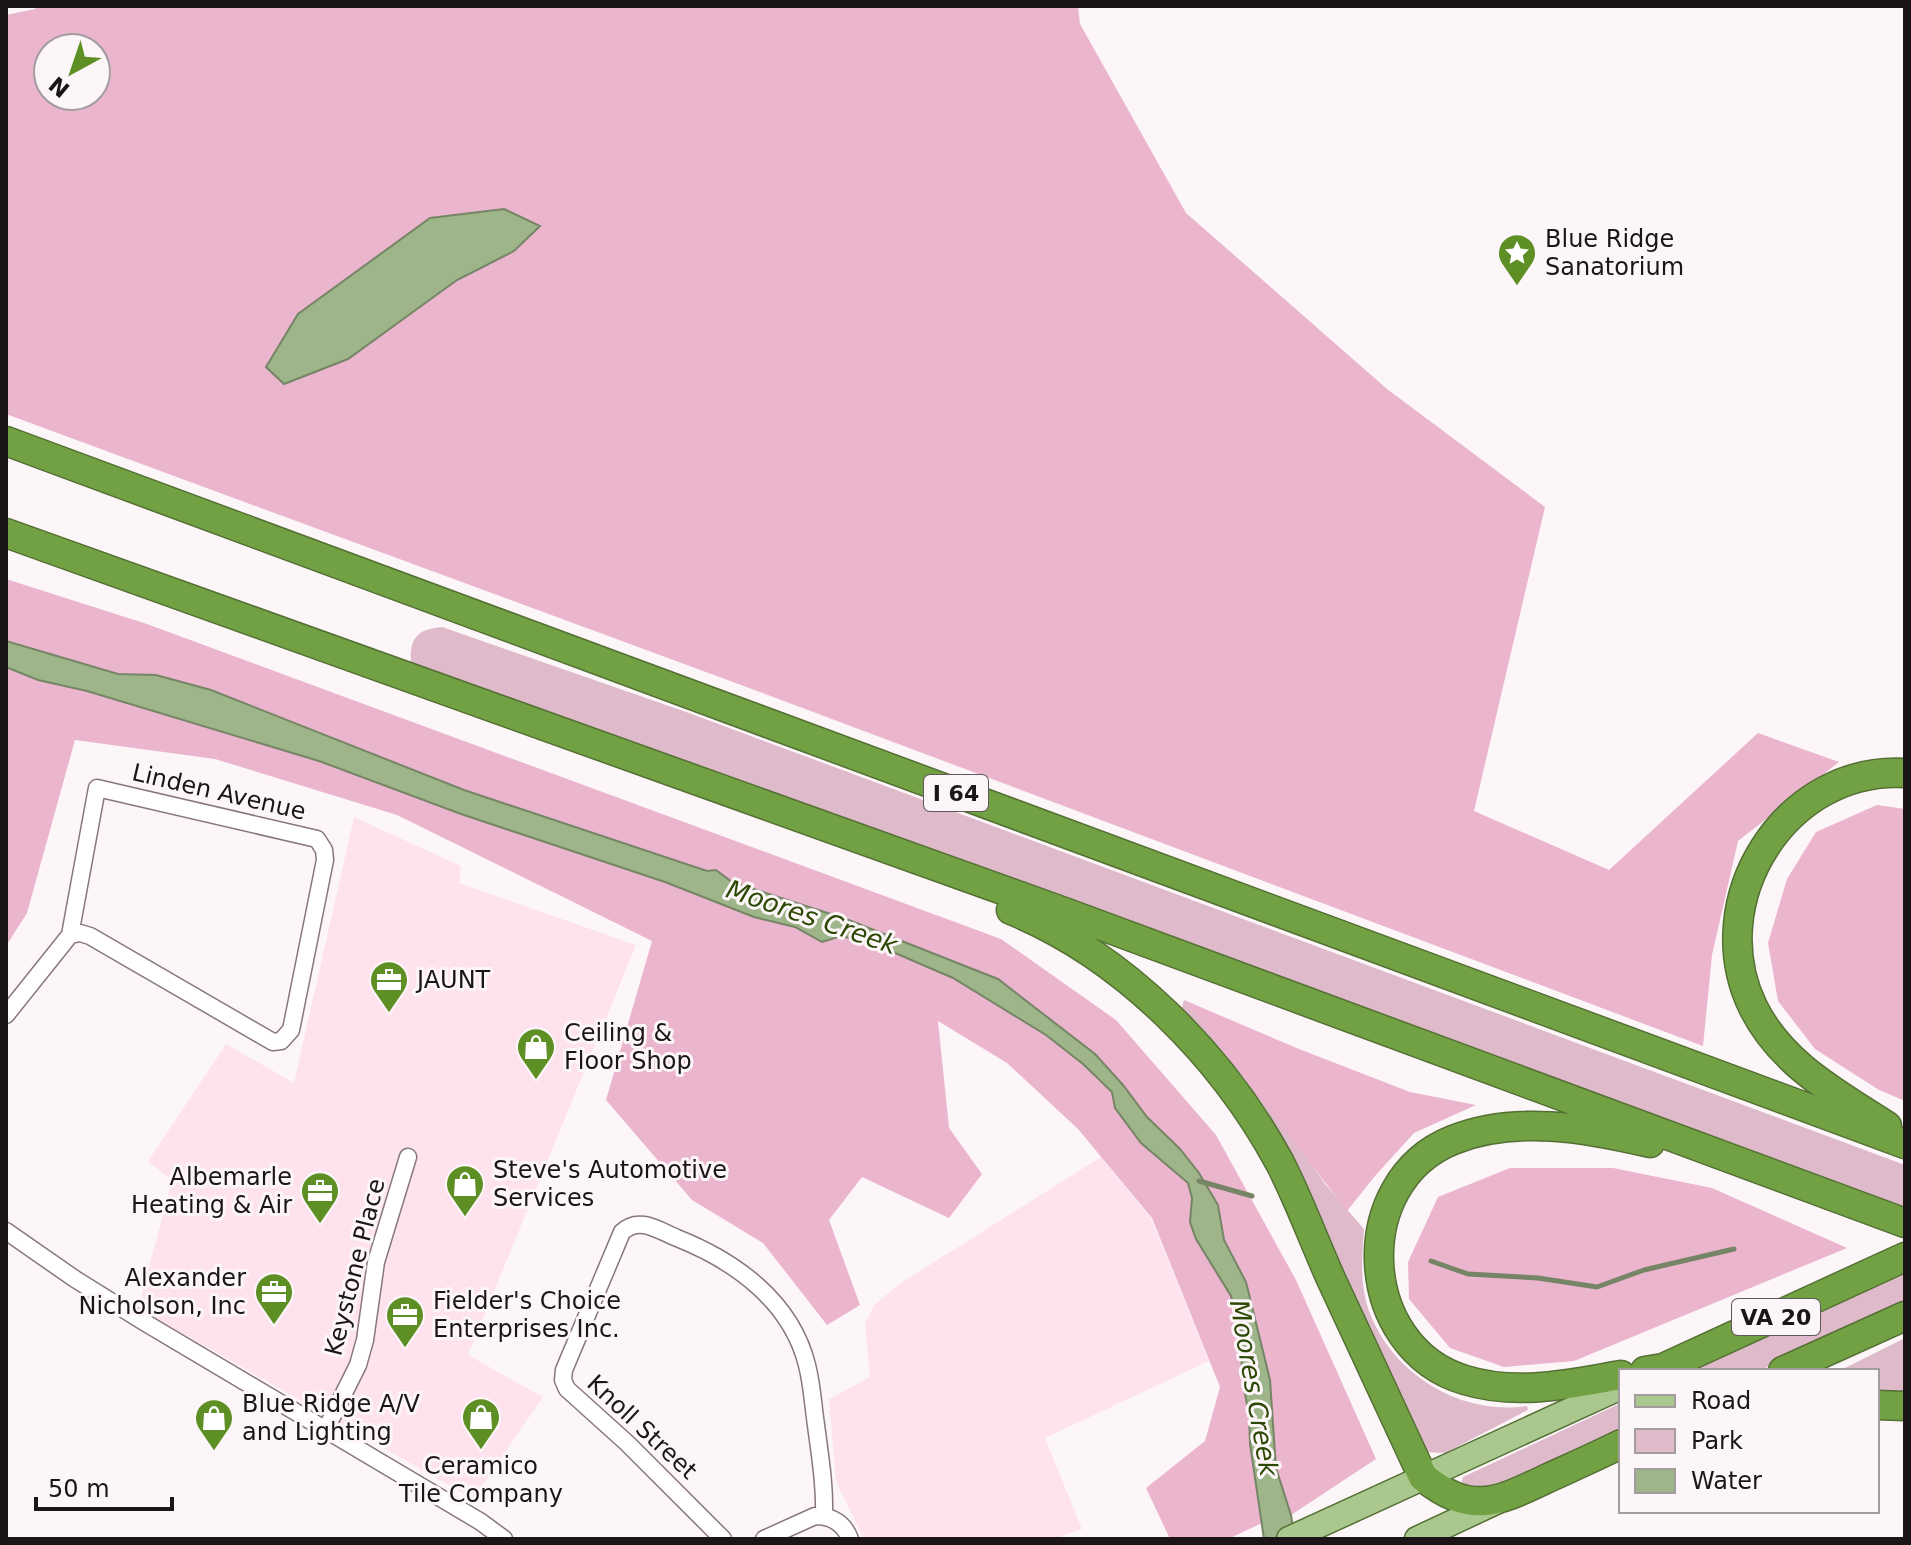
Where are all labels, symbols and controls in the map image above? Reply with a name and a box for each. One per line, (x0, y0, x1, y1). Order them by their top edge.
north arrow (32, 32, 112, 112)
text: N (44, 71, 75, 102)
place label: Blue Ridge Sanatorium (1545, 225, 1684, 281)
place icon: Blue Ridge Sanatorium (1496, 232, 1538, 287)
street label: Linden Avenue (129, 758, 309, 826)
road number: I 64 (924, 775, 988, 811)
water label: Moores Creek (723, 874, 902, 961)
office icon: JAUNT (368, 959, 410, 1014)
place label: JAUNT (415, 966, 491, 994)
place label: Ceiling & Floor Shop (564, 1019, 692, 1075)
shop icon: Ceiling & Floor Shop (515, 1026, 557, 1081)
place label: Steve's Automotive Services (493, 1156, 727, 1212)
place label: Albemarle Heating & Air (131, 1163, 292, 1219)
shop icon: Steve's Automotive Services (444, 1163, 486, 1218)
office icon: Albemarle Heating & Air (299, 1170, 341, 1225)
street label: Keystone Place (319, 1176, 391, 1358)
place label: Alexander Nicholson, Inc (78, 1264, 246, 1320)
office icon: Alexander Nicholson, Inc (253, 1271, 295, 1326)
place label: Fielder's Choice Enterprises Inc. (433, 1287, 621, 1343)
office icon: Fielder's Choice Enterprises Inc. (384, 1294, 426, 1349)
water label: Moores Creek (1224, 1297, 1284, 1479)
road number: VA 20 (1732, 1299, 1820, 1335)
street label: Knoll Street (581, 1369, 703, 1485)
legend (1619, 1369, 1879, 1513)
text: Road (1691, 1387, 1751, 1415)
place label: Blue Ridge A/V and Lighting (242, 1390, 420, 1446)
shop icon: Ceramico Tile Company (460, 1396, 502, 1451)
shop icon: Blue Ridge A/V and Lighting (193, 1397, 235, 1452)
text: Park (1691, 1427, 1743, 1455)
place label: Ceramico Tile Company (398, 1452, 563, 1508)
scale bar (36, 1461, 172, 1511)
text: Water (1691, 1467, 1762, 1495)
text: 50 m (48, 1475, 110, 1503)

